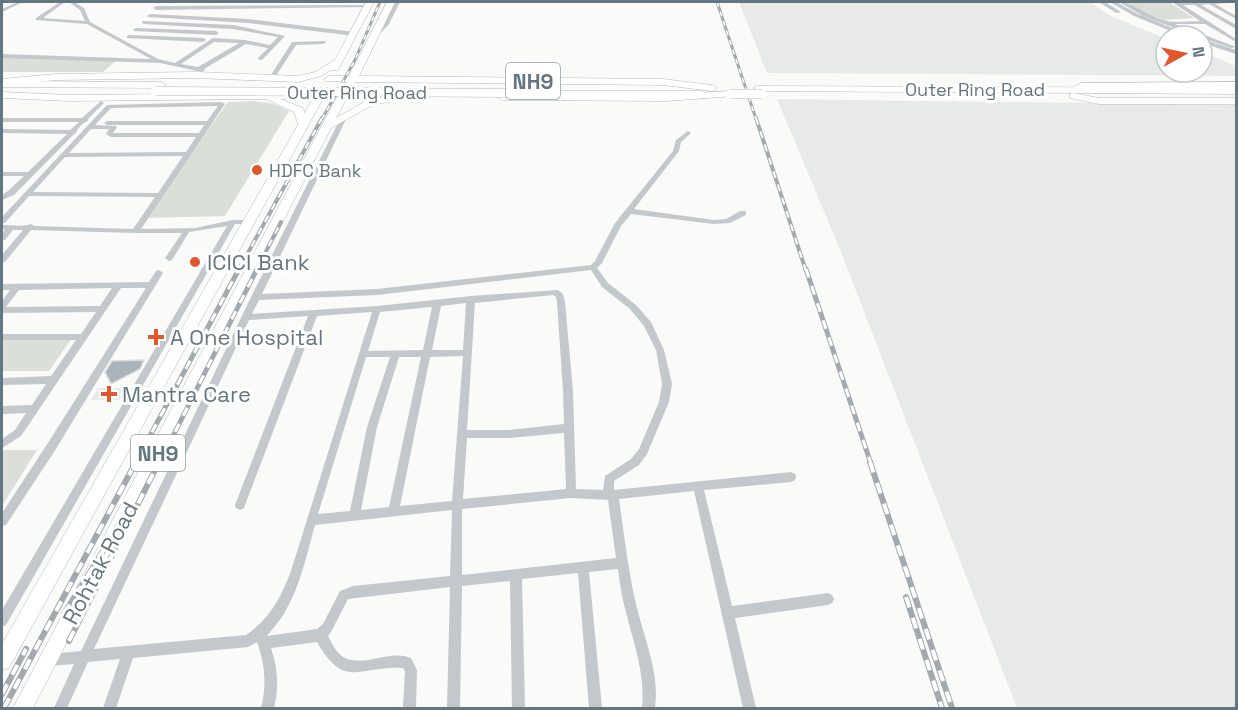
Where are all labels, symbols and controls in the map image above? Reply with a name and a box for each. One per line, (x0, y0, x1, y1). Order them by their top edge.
north arrow (1154, 24, 1214, 84)
text: N (1187, 45, 1210, 59)
road number: NH9 (506, 63, 560, 99)
street label: Outer Ring Road (905, 78, 1045, 101)
street label: Outer Ring Road (287, 81, 427, 104)
place label: HDFC Bank (269, 159, 362, 182)
marker: HDFC Bank (250, 163, 264, 177)
place label: ICICI Bank (207, 248, 310, 276)
marker: ICICI Bank (188, 255, 202, 269)
place label: A One Hospital (170, 323, 323, 351)
marker: A One Hospital (147, 328, 165, 346)
place label: Mantra Care (122, 380, 251, 408)
marker: Mantra Care (100, 385, 118, 403)
road number: NH9 (131, 435, 185, 471)
street label: Rohtak Road (56, 497, 144, 629)

